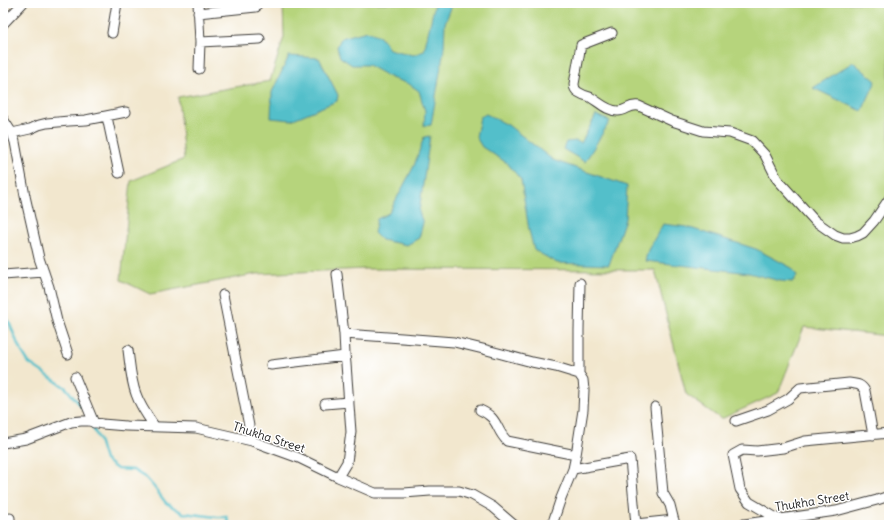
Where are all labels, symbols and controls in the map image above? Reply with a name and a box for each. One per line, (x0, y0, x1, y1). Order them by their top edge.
street label: Thukha Street (231, 418, 307, 456)
street label: Thukha Street (774, 488, 850, 514)

